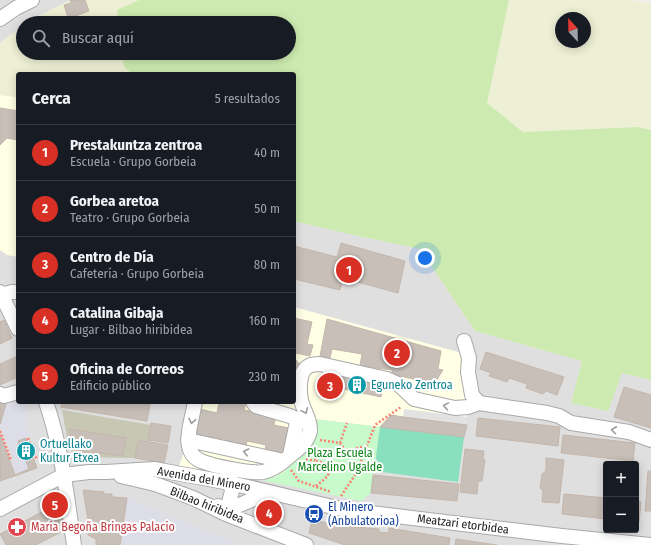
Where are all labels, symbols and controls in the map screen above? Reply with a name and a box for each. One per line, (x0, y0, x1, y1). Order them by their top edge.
north arrow (555, 12, 591, 48)
search box (16, 16, 296, 60)
icon: search (30, 27, 52, 49)
text: Buscar aquí (62, 29, 134, 47)
text: Cerca (32, 88, 71, 109)
text: 5 resultados (215, 91, 280, 106)
text: Prestakuntza zentroa (70, 136, 202, 154)
text: 1 (42, 145, 48, 160)
text: 40 m (254, 145, 280, 160)
text: Escuela · Grupo Gorbeia (70, 154, 196, 169)
text: Gorbea aretoa (70, 192, 159, 210)
text: 2 (42, 201, 48, 216)
text: 50 m (254, 201, 280, 216)
text: Teatro · Grupo Gorbeia (70, 210, 190, 225)
text: Centro de Día (70, 248, 154, 266)
your location (415, 248, 435, 268)
pin: 1 (336, 255, 362, 285)
text: 3 (42, 257, 48, 272)
text: 80 m (254, 257, 280, 272)
text: Cafetería · Grupo Gorbeia (70, 266, 204, 281)
text: Catalina Gibaja (70, 304, 163, 322)
text: 4 (42, 313, 48, 328)
text: 160 m (249, 313, 280, 328)
text: Lugar · Bilbao hiribidea (70, 322, 193, 337)
pin: 2 (384, 338, 410, 368)
text: Oficina de Correos (70, 360, 184, 378)
text: 5 (42, 369, 48, 384)
text: 230 m (249, 369, 280, 384)
pin: 3 (317, 371, 343, 401)
building icon: Eguneko Zentroa (346, 374, 368, 396)
text: Edificio público (70, 378, 151, 393)
place label: Eguneko Zentroa (371, 378, 453, 392)
one-way arrow (443, 403, 449, 411)
one-way arrow (300, 407, 308, 415)
one-way arrow (188, 418, 196, 424)
one-way arrow (611, 425, 617, 434)
place label: Ortuellako Kultur Etxea (40, 437, 99, 465)
building icon: Ortuellako Kultur Etxea (15, 440, 37, 462)
park label: Plaza Escuela Marcelino Ugalde (298, 446, 382, 474)
one-way arrow (243, 449, 249, 457)
map controls (603, 461, 639, 533)
button: + (603, 461, 639, 497)
street label: Avenida del Minero (156, 464, 252, 494)
street label: Bilbao hiribidea (168, 484, 246, 526)
pin: 5 (42, 490, 68, 520)
button: − (603, 497, 639, 533)
pin: 4 (256, 498, 282, 528)
place label: El Minero (Anbulatorioa) (328, 500, 399, 528)
bus stop icon: El Minero (Anbulatorioa) (303, 503, 325, 525)
street label: Meatzari etorbidea (416, 511, 510, 537)
pharmacy icon: María Begoña Bringas Palacio (6, 516, 28, 538)
place label: María Begoña Bringas Palacio (31, 520, 175, 534)

